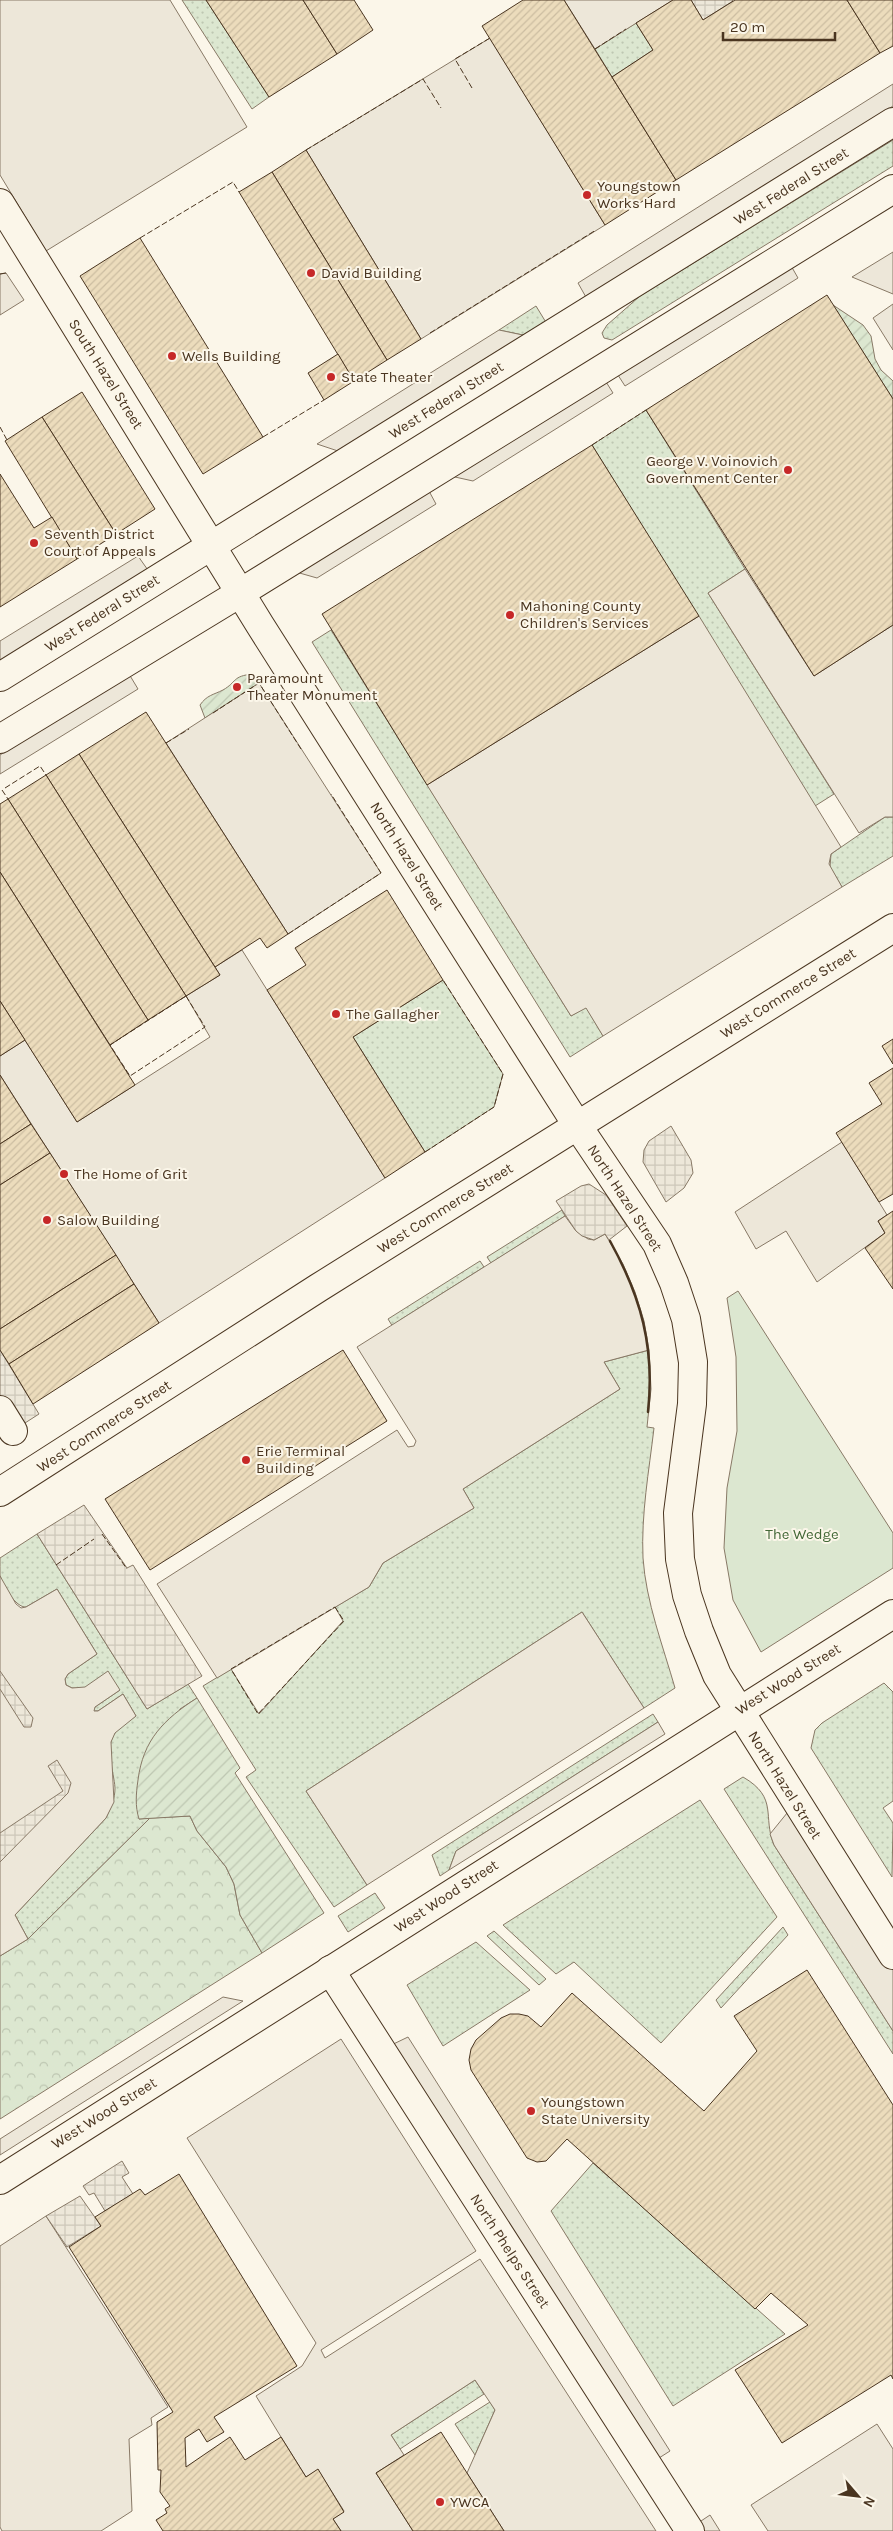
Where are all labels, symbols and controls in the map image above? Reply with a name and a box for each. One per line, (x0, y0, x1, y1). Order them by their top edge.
scale bar (723, 10, 836, 42)
text: 20 m (730, 18, 765, 36)
street label: West Federal Street (730, 143, 852, 229)
place label: Youngstown Works Hard (597, 177, 681, 212)
marker: Youngstown Works Hard (581, 189, 593, 201)
place label: David Building (321, 264, 422, 282)
marker: David Building (305, 267, 317, 279)
street label: South Hazel Street (65, 316, 147, 433)
place label: Wells Building (182, 347, 281, 365)
marker: Wells Building (166, 350, 178, 362)
street label: West Federal Street (385, 357, 507, 443)
place label: State Theater (341, 368, 433, 386)
marker: State Theater (325, 371, 337, 383)
place label: George V. Voinovich Government Center (646, 452, 779, 487)
marker: George V. Voinovich Government Center (782, 464, 794, 476)
place label: Seventh District Court of Appeals (44, 525, 156, 560)
marker: Seventh District Court of Appeals (28, 537, 40, 549)
street label: West Federal Street (41, 570, 163, 656)
place label: Mahoning County Children's Services (520, 597, 649, 632)
marker: Mahoning County Children's Services (504, 609, 516, 621)
place label: Paramount Theater Monument (247, 669, 378, 704)
marker: Paramount Theater Monument (231, 681, 243, 693)
street label: North Hazel Street (366, 799, 448, 914)
street label: West Commerce Street (717, 944, 859, 1042)
place label: The Gallagher (346, 1005, 440, 1023)
marker: The Gallagher (330, 1008, 342, 1020)
street label: North Hazel Street (584, 1141, 667, 1255)
street label: West Commerce Street (374, 1159, 516, 1257)
place label: The Home of Grit (74, 1165, 188, 1183)
marker: The Home of Grit (58, 1168, 70, 1180)
place label: Salow Building (57, 1211, 160, 1229)
marker: Salow Building (41, 1214, 53, 1226)
street label: West Commerce Street (33, 1376, 175, 1476)
place label: Erie Terminal Building (256, 1442, 345, 1477)
marker: Erie Terminal Building (240, 1454, 252, 1466)
park label: The Wedge (765, 1525, 839, 1543)
street label: West Wood Street (732, 1639, 844, 1719)
street label: North Hazel Street (744, 1728, 826, 1843)
street label: West Wood Street (390, 1855, 502, 1936)
street label: West Wood Street (48, 2073, 160, 2153)
place label: Youngstown State University (541, 2093, 650, 2128)
marker: Youngstown State University (525, 2105, 537, 2117)
street label: North Phelps Street (466, 2190, 554, 2312)
north arrow (833, 2471, 883, 2521)
place label: YWCA (450, 2493, 490, 2511)
text: N (859, 2493, 879, 2510)
marker: YWCA (434, 2496, 446, 2508)

